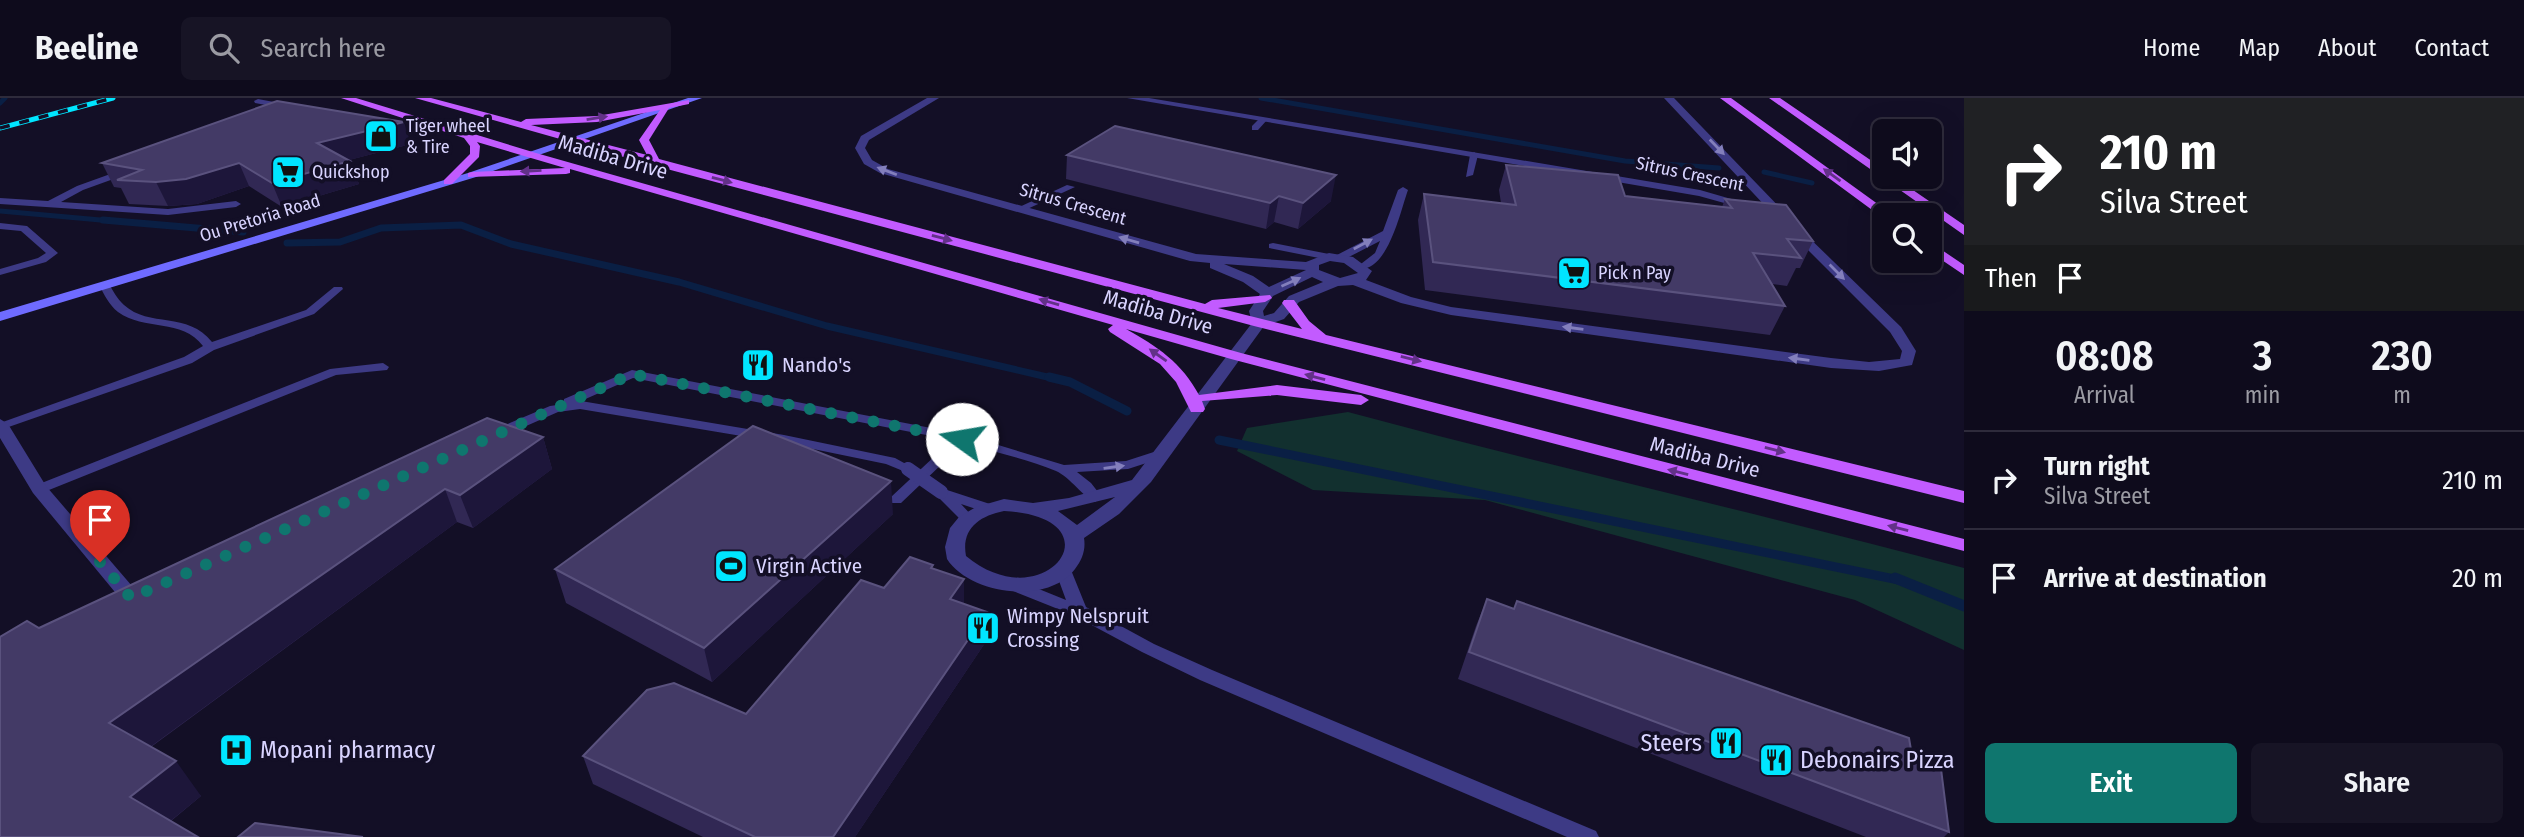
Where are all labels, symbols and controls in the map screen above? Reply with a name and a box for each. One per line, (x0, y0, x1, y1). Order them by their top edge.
search box (181, 17, 671, 80)
text: Beeline (35, 28, 139, 68)
icon: search (205, 29, 243, 67)
text: Search here (261, 33, 386, 64)
text: Home (2143, 34, 2200, 62)
text: Map (2238, 34, 2280, 62)
text: About (2318, 34, 2376, 62)
text: Contact (2414, 34, 2489, 62)
one-way arrow (586, 112, 608, 123)
place label: Tiger wheel & Tire (406, 115, 491, 158)
shop icon: Tiger wheel & Tire (362, 117, 400, 155)
map controls (1872, 119, 1942, 273)
button: sound (1872, 119, 1942, 189)
text: 210 m (2100, 123, 2217, 182)
icon: right (1985, 126, 2076, 217)
street label: Madiba Drive (555, 129, 671, 185)
one-way arrow (1708, 138, 1724, 155)
street label: Sitrus Crescent (1634, 152, 1746, 196)
supermarket icon: Quickshop (269, 153, 307, 191)
place label: Quickshop (312, 161, 389, 183)
one-way arrow (520, 166, 542, 177)
one-way arrow (876, 166, 897, 177)
one-way arrow (1823, 169, 1841, 183)
one-way arrow (711, 175, 733, 186)
street label: Sitrus Crescent (1017, 178, 1129, 230)
text: Silva Street (2100, 183, 2248, 221)
street label: Ou Pretoria Road (197, 189, 323, 247)
button: search (1872, 203, 1942, 273)
one-way arrow (931, 233, 953, 244)
one-way arrow (1119, 234, 1140, 244)
one-way arrow (1354, 238, 1373, 250)
supermarket icon: Pick n Pay (1555, 254, 1593, 292)
icon: arrive (2051, 259, 2089, 297)
place label: Pick n Pay (1598, 262, 1671, 284)
text: Then (1985, 263, 2037, 294)
one-way arrow (1829, 264, 1845, 280)
one-way arrow (1281, 276, 1301, 288)
street label: Madiba Drive (1100, 284, 1216, 340)
one-way arrow (1038, 296, 1060, 307)
one-way arrow (1562, 322, 1584, 333)
text: 08:08 (2055, 331, 2154, 381)
text: 3 (2253, 331, 2272, 381)
text: 230 (2371, 331, 2433, 381)
restaurant icon: Nando's (739, 346, 777, 384)
one-way arrow (1149, 349, 1168, 362)
place label: Nando's (782, 352, 851, 378)
one-way arrow (1788, 353, 1810, 364)
one-way arrow (1400, 354, 1422, 365)
one-way arrow (1304, 372, 1325, 382)
text: Arrival (2074, 381, 2135, 409)
text: min (2245, 381, 2280, 409)
text: m (2393, 381, 2411, 409)
position arrow (925, 402, 999, 476)
street label: Madiba Drive (1647, 431, 1763, 483)
one-way arrow (1764, 445, 1786, 456)
text: Turn right (2044, 451, 2150, 482)
one-way arrow (1103, 461, 1125, 472)
icon: right (1985, 461, 2023, 499)
text: 210 m (2442, 465, 2503, 496)
one-way arrow (1666, 466, 1688, 477)
text: Silva Street (2044, 482, 2150, 510)
pin (70, 490, 130, 562)
icon: arrive (81, 501, 119, 539)
one-way arrow (1887, 522, 1909, 533)
sports icon: Virgin Active (712, 547, 750, 585)
place label: Virgin Active (756, 553, 862, 579)
icon: arrive (1985, 559, 2023, 597)
text: Arrive at destination (2044, 563, 2267, 594)
text: 20 m (2452, 563, 2503, 594)
place label: Wimpy Nelspruit Crossing (1007, 603, 1149, 653)
restaurant icon: Wimpy Nelspruit Crossing (964, 609, 1002, 647)
restaurant icon: Steers (1707, 724, 1745, 762)
place label: Steers (1641, 729, 1702, 757)
hospital icon: Mopani pharmacy (217, 731, 255, 769)
place label: Mopani pharmacy (260, 736, 435, 764)
restaurant icon: Debonairs Pizza (1757, 741, 1795, 779)
button: Exit (1985, 743, 2237, 823)
button: Share (2251, 743, 2503, 823)
place label: Debonairs Pizza (1800, 746, 1955, 774)

